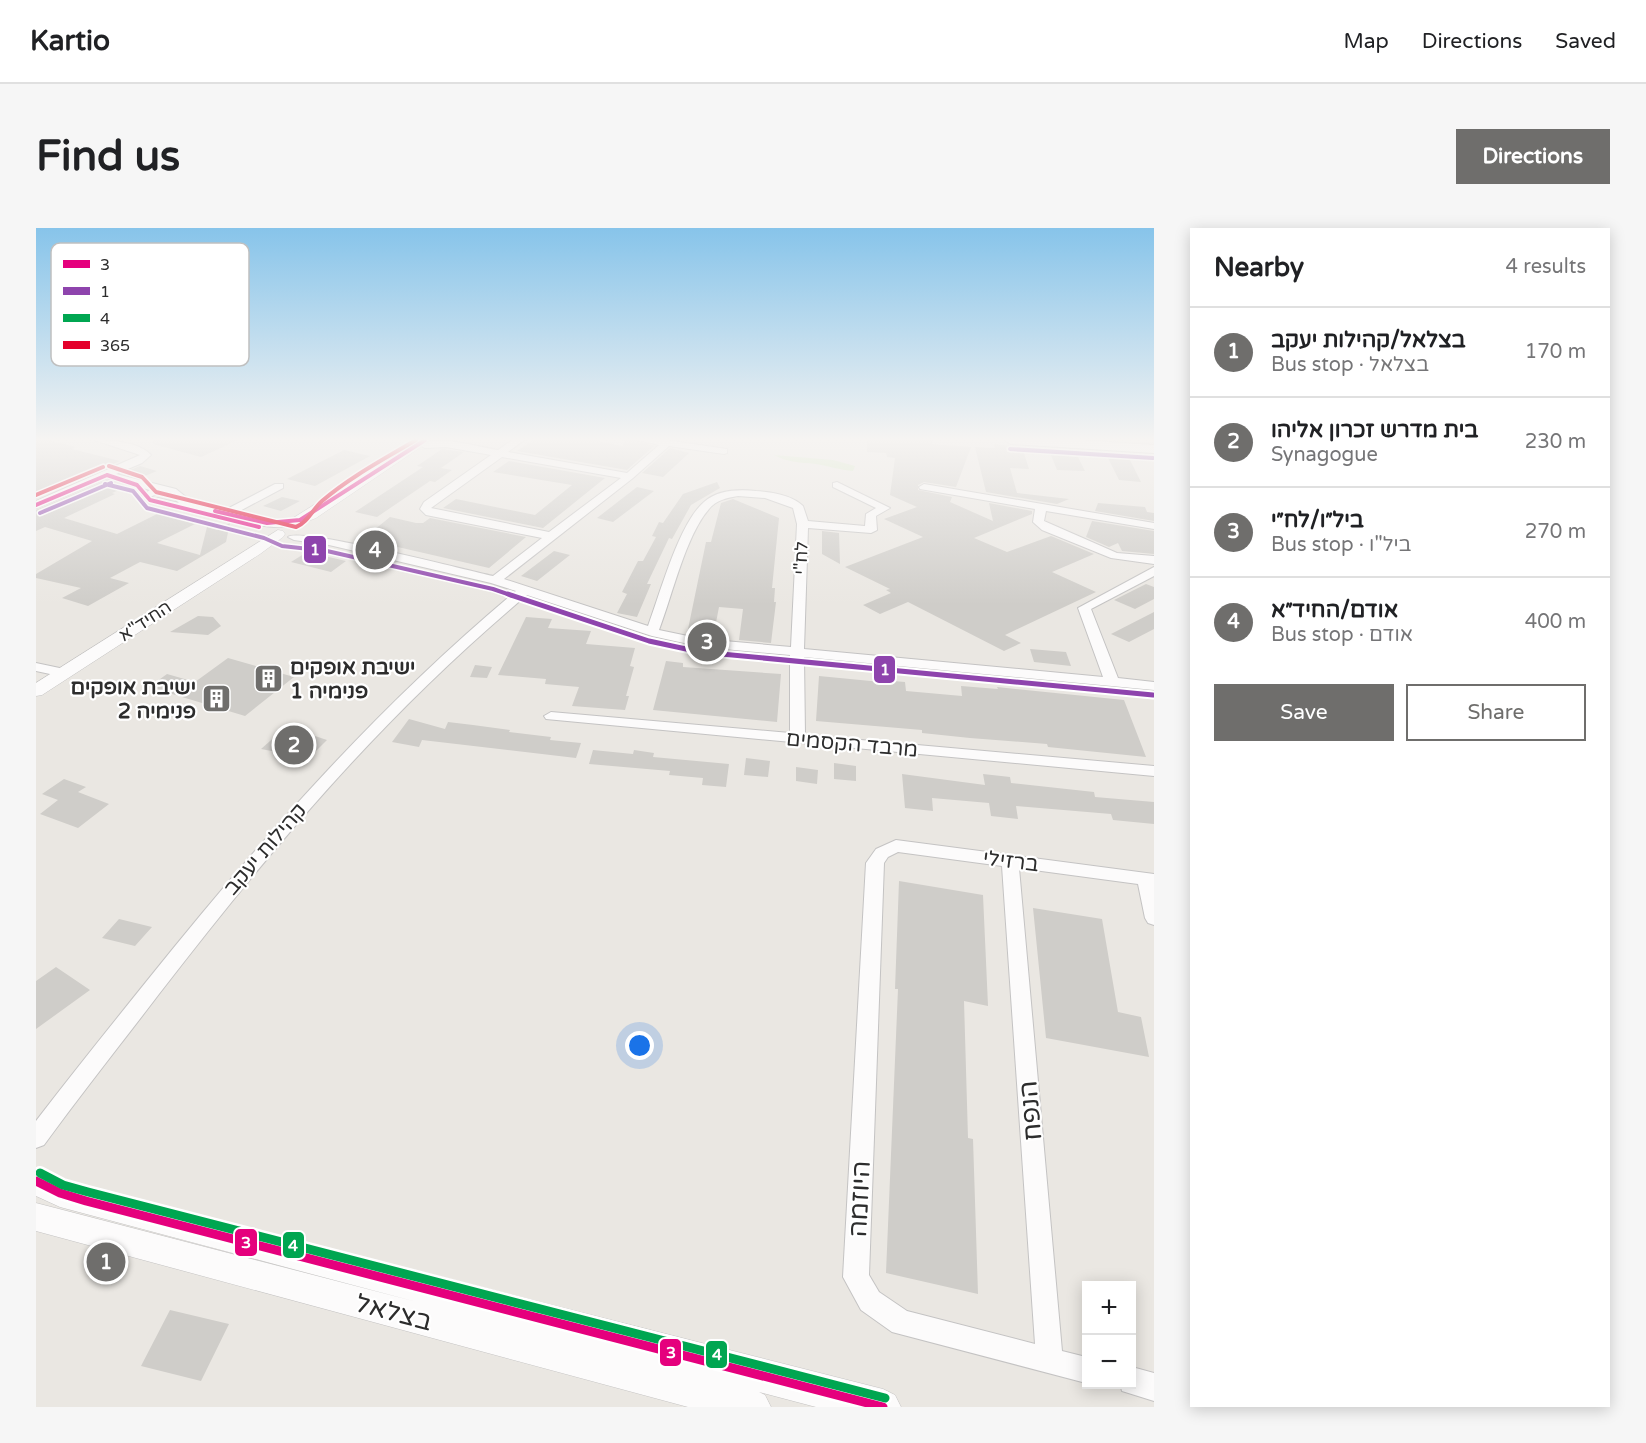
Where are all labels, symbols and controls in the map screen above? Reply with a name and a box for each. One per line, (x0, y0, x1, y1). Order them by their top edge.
text: Kartio (30, 24, 110, 58)
text: Map (1343, 29, 1389, 54)
text: Directions (1422, 29, 1522, 54)
text: Saved (1555, 29, 1616, 54)
button: Directions (1456, 129, 1610, 184)
text: Find us (36, 131, 180, 182)
legend (51, 243, 249, 366)
text: Nearby (1214, 252, 1304, 283)
text: 3 (100, 255, 110, 275)
text: 4 results (1506, 255, 1586, 279)
text: 1 (100, 282, 110, 302)
text: 4 (100, 309, 110, 329)
text: בצלאל/קהילות יעקב (1271, 327, 1466, 353)
text: 365 (100, 336, 130, 356)
text: 1 (1227, 340, 1240, 364)
text: 170 m (1525, 340, 1586, 364)
text: Bus stop · בצלאל (1271, 353, 1429, 377)
text: בית מדרש זכרון אליהו (1271, 417, 1478, 443)
text: 2 (1227, 430, 1240, 454)
text: 230 m (1525, 430, 1586, 454)
text: Synagogue (1271, 443, 1378, 467)
text: ביל״ו/לח״י (1271, 507, 1364, 533)
text: 3 (1227, 520, 1240, 544)
text: 270 m (1525, 520, 1586, 544)
pin: 4 (356, 528, 394, 572)
text: Bus stop · ביל"ו (1271, 533, 1411, 557)
line badge: 1 (303, 535, 327, 564)
text: 1 (310, 540, 320, 560)
street label: לח"י (789, 541, 813, 575)
street label: החיד"א (115, 596, 175, 646)
text: אודם/החיד״א (1271, 597, 1398, 623)
text: 4 (1227, 610, 1240, 634)
text: 400 m (1525, 610, 1586, 634)
pin: 3 (688, 620, 726, 664)
text: Bus stop · אודם (1271, 623, 1413, 647)
place label: ישיבת אופקים פנימיה 1 (290, 655, 415, 704)
line badge: 1 (873, 655, 896, 684)
text: 1 (880, 660, 890, 680)
building icon: ישיבת אופקים פנימיה 1 (253, 663, 285, 695)
place label: ישיבת אופקים פנימיה 2 (71, 675, 196, 724)
building icon: ישיבת אופקים פנימיה 2 (201, 683, 233, 715)
button: Save (1214, 684, 1394, 741)
button: Share (1406, 684, 1586, 741)
pin: 2 (274, 722, 314, 768)
street label: מרבד הקסמים (785, 726, 919, 763)
street label: קהילות יעקב (219, 798, 312, 900)
street label: ברזילי (982, 846, 1040, 877)
your location (625, 1031, 654, 1060)
street label: הנפח (1012, 1080, 1049, 1142)
street label: היוזמה (842, 1160, 877, 1238)
line badge: 3 (234, 1228, 258, 1257)
line badge: 4 (282, 1231, 305, 1259)
text: 3 (241, 1233, 251, 1253)
text: 4 (288, 1236, 298, 1256)
pin: 1 (86, 1240, 126, 1284)
map controls (1082, 1281, 1136, 1389)
button: + (1082, 1281, 1136, 1335)
street label: בצלאל (352, 1287, 435, 1338)
button: − (1082, 1335, 1136, 1389)
line badge: 3 (659, 1338, 682, 1367)
line badge: 4 (705, 1340, 728, 1369)
text: 3 (666, 1343, 676, 1363)
text: 4 (712, 1345, 722, 1365)

